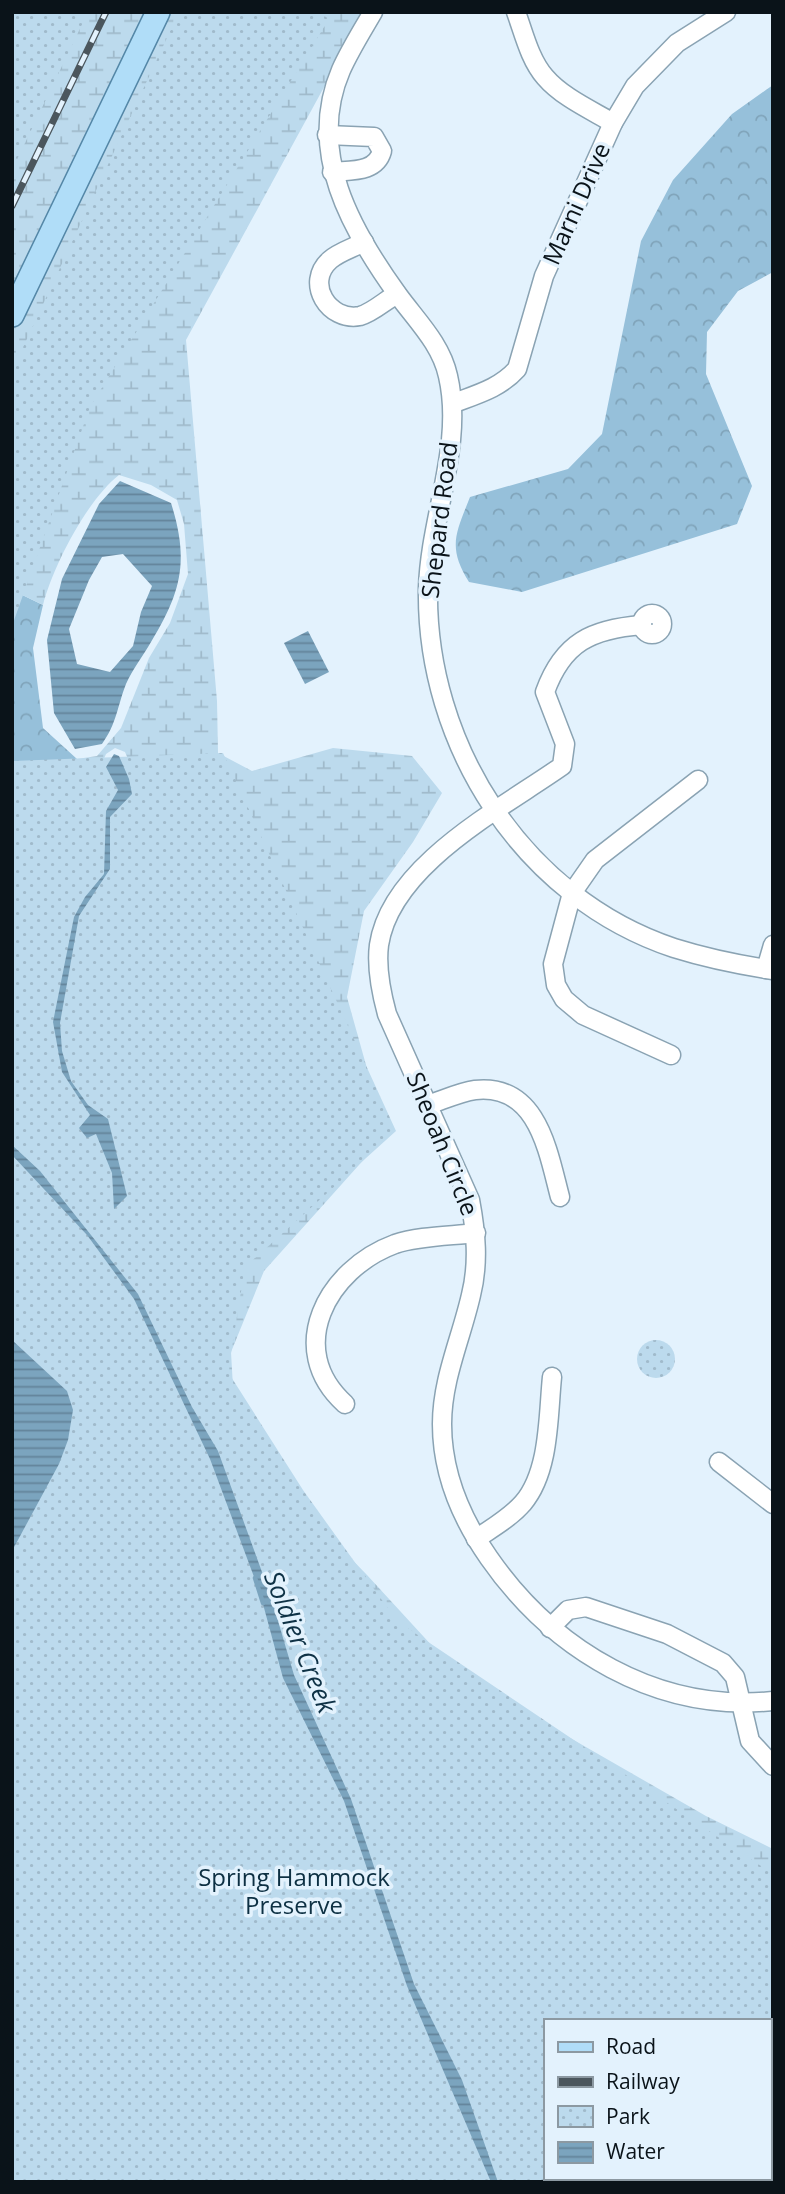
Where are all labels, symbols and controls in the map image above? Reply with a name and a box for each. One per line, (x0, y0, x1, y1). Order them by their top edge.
street label: Marni Drive (534, 137, 617, 270)
street label: Shepard Road (413, 440, 464, 600)
street label: Sheoah Circle (400, 1067, 487, 1220)
water label: Soldier Creek (256, 1565, 346, 1719)
park label: Spring Hammock Preserve (198, 1860, 390, 1921)
legend (544, 2019, 771, 2180)
text: Road (606, 2032, 656, 2060)
text: Railway (606, 2067, 680, 2095)
text: Park (606, 2102, 650, 2130)
text: Water (606, 2137, 665, 2165)

